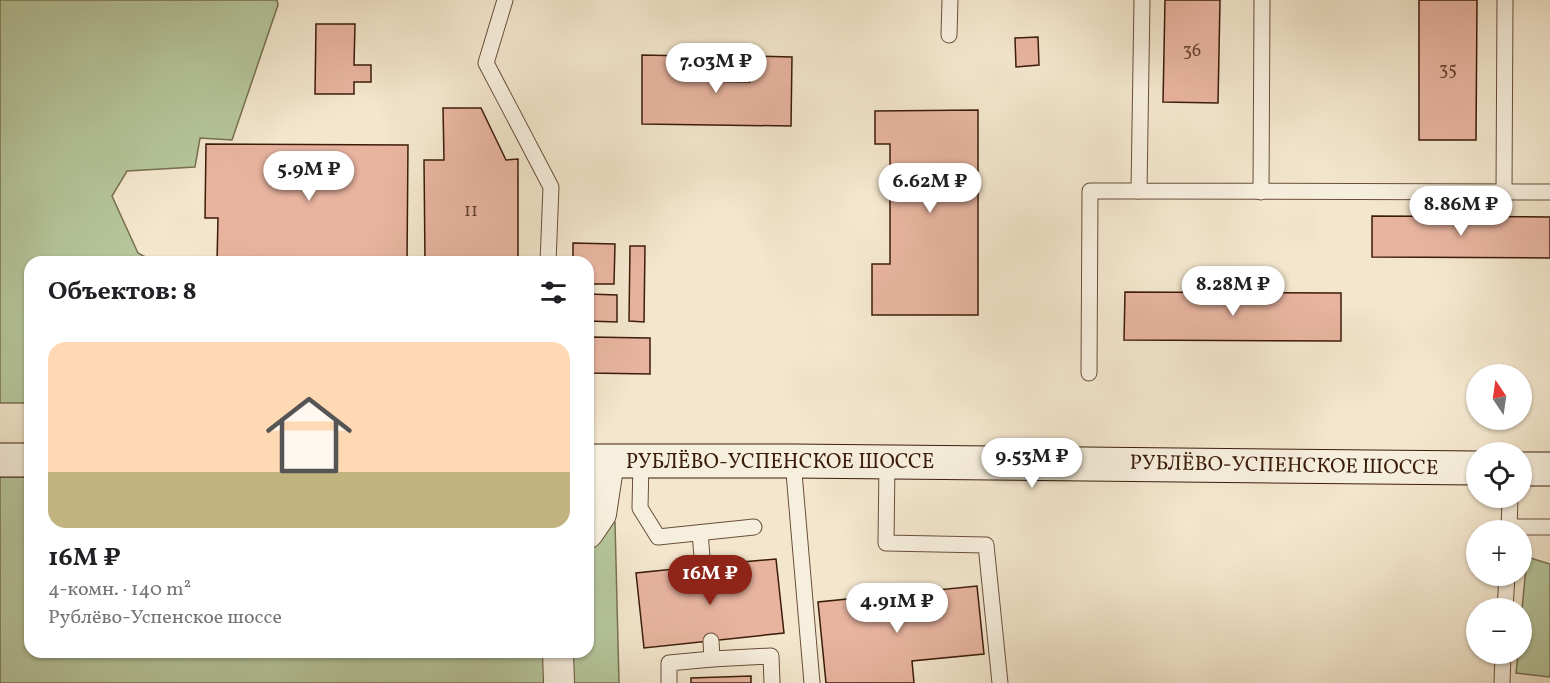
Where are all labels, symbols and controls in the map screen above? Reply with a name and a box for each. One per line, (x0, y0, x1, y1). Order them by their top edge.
house number: 36 (1183, 39, 1201, 64)
pin: 7.03M ₽ (661, 43, 771, 94)
text: 7.03M ₽ (680, 48, 752, 76)
house number: 35 (1439, 58, 1457, 83)
pin: 5.9M ₽ (260, 151, 358, 202)
text: 5.9M ₽ (277, 156, 341, 184)
pin: 6.62M ₽ (875, 163, 985, 214)
text: 6.62M ₽ (892, 168, 968, 196)
pin: 8.86M ₽ (1406, 186, 1516, 237)
text: 8.86M ₽ (1423, 191, 1499, 219)
house number: 11 (464, 199, 478, 224)
pin: 8.28M ₽ (1178, 266, 1288, 317)
text: 8.28M ₽ (1196, 271, 1270, 299)
text: Объектов: 8 (48, 274, 197, 310)
icon: filters (537, 276, 570, 309)
north arrow (1466, 364, 1532, 430)
map controls (1466, 364, 1532, 664)
icon: home (255, 381, 363, 489)
pin: 9.53M ₽ (977, 438, 1087, 489)
button: locate (1466, 442, 1532, 508)
text: 9.53M ₽ (995, 443, 1069, 471)
street label: РУБЛЁВО-УСПЕНСКОЕ ШОССЕ (626, 448, 934, 477)
street label: РУБЛЁВО-УСПЕНСКОЕ ШОССЕ (1129, 449, 1439, 483)
button: + (1466, 520, 1532, 586)
text: 16M ₽ (48, 540, 121, 576)
pin: 16M ₽ (668, 555, 752, 606)
text: 16M ₽ (682, 560, 738, 588)
text: 4-комн. · 140 m² (48, 576, 191, 604)
pin: 4.91M ₽ (842, 583, 952, 634)
text: 4.91M ₽ (860, 588, 934, 616)
button: − (1466, 598, 1532, 664)
text: Рублёво-Успенское шоссе (48, 604, 282, 632)

